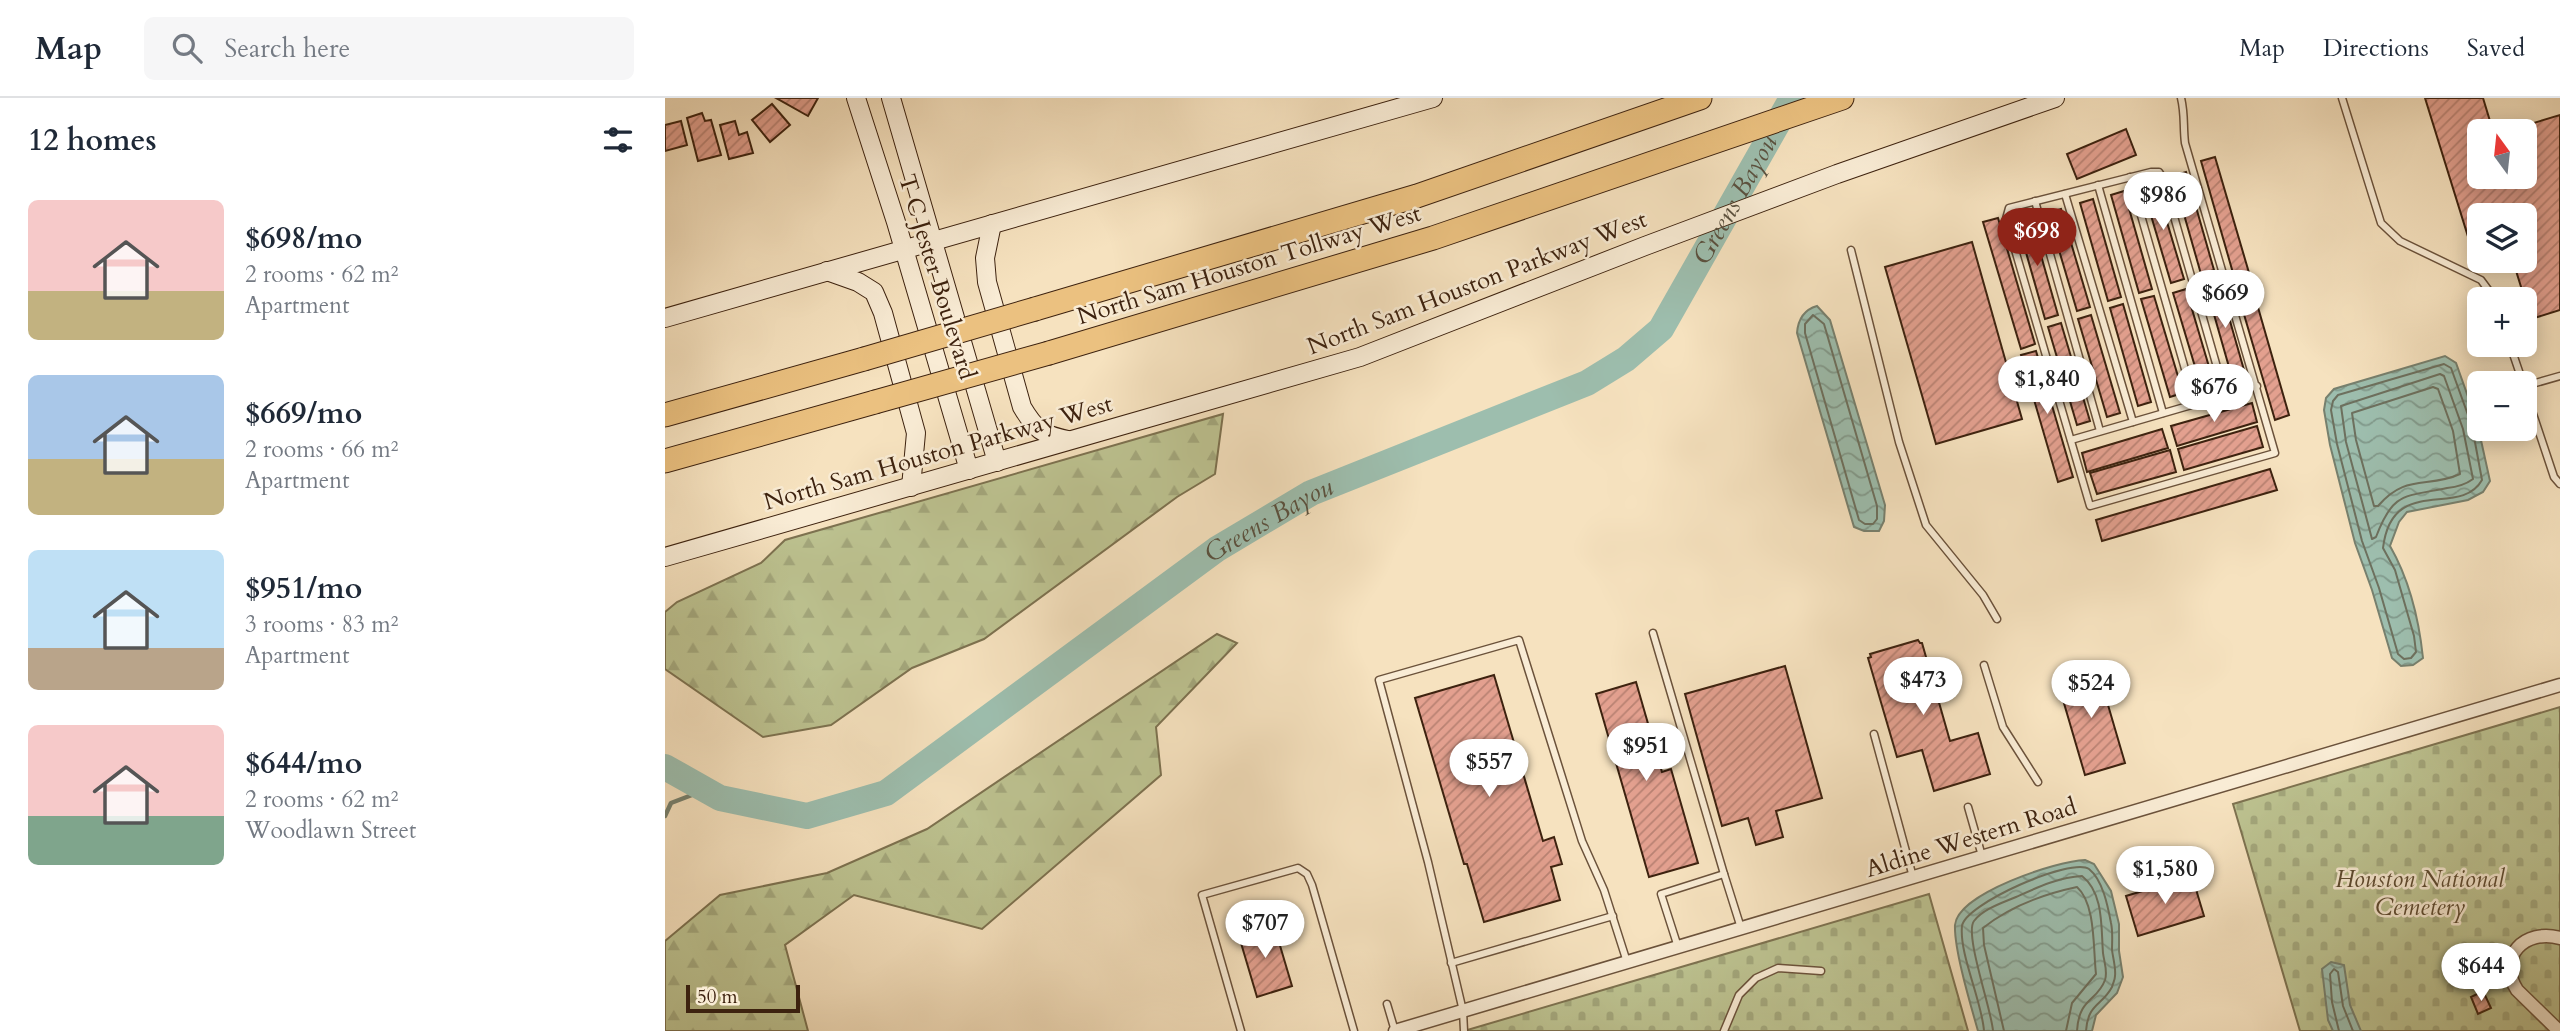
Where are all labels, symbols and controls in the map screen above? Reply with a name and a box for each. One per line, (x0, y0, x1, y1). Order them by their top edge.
search box (144, 17, 634, 80)
text: Map (35, 26, 102, 71)
icon: search (168, 29, 206, 67)
text: Search here (224, 31, 350, 66)
text: Map (2239, 32, 2285, 65)
text: Directions (2323, 32, 2429, 65)
text: Saved (2467, 32, 2525, 65)
north arrow (2467, 119, 2537, 189)
map controls (2467, 119, 2537, 441)
text: 12 homes (28, 120, 157, 161)
icon: filters (599, 121, 637, 159)
water label: Greens Bayou (1684, 128, 1785, 270)
street label: T C Jester Boulevard (890, 170, 984, 384)
pin: $986 (2122, 172, 2204, 232)
text: $986 (2139, 179, 2187, 210)
street label: North Sam Houston Tollway West (1073, 197, 1425, 333)
street label: North Sam Houston Parkway West (1302, 203, 1652, 363)
button: layers (2467, 203, 2537, 273)
pin: $698 (1996, 208, 2078, 268)
text: $698 (2013, 215, 2061, 246)
text: $698/mo (245, 218, 362, 259)
icon: home (84, 228, 168, 312)
text: 2 rooms · 62 m² (245, 259, 398, 290)
pin: $669 (2184, 271, 2266, 330)
text: $669 (2201, 277, 2249, 308)
button: + (2467, 287, 2537, 357)
text: Apartment (245, 290, 349, 321)
pin: $1,840 (1990, 356, 2104, 416)
text: $1,840 (2014, 363, 2080, 394)
pin: $676 (2173, 364, 2255, 424)
text: $676 (2190, 371, 2238, 402)
button: − (2467, 371, 2537, 441)
street label: North Sam Houston Parkway West (760, 387, 1117, 519)
text: $669/mo (245, 393, 362, 434)
icon: home (84, 403, 168, 487)
text: 2 rooms · 66 m² (245, 434, 398, 465)
text: Apartment (245, 465, 349, 496)
water label: Greens Bayou (1197, 469, 1338, 570)
text: $951/mo (245, 568, 362, 609)
icon: home (84, 578, 168, 662)
text: 3 rooms · 83 m² (245, 609, 398, 640)
text: Apartment (245, 640, 349, 671)
pin: $473 (1882, 658, 1964, 717)
pin: $524 (2050, 660, 2132, 720)
text: $473 (1899, 664, 1947, 695)
text: $524 (2067, 667, 2115, 698)
pin: $951 (1605, 724, 1687, 783)
text: $951 (1622, 730, 1670, 761)
pin: $557 (1448, 740, 1530, 799)
text: $644/mo (245, 743, 362, 784)
text: $557 (1465, 746, 1513, 777)
icon: home (84, 753, 168, 837)
text: 2 rooms · 62 m² (245, 784, 398, 815)
street label: Aldine Western Road (1861, 790, 2081, 886)
text: Woodlawn Street (245, 815, 416, 846)
pin: $1,580 (2108, 846, 2222, 906)
text: $1,580 (2132, 853, 2198, 884)
park label: Houston National Cemetery (2335, 863, 2506, 924)
pin: $707 (1224, 900, 1306, 960)
text: $707 (1241, 907, 1289, 938)
pin: $644 (2440, 944, 2522, 1003)
text: $644 (2457, 950, 2505, 981)
scale bar (686, 982, 800, 1014)
text: 50 m (697, 984, 738, 1010)

